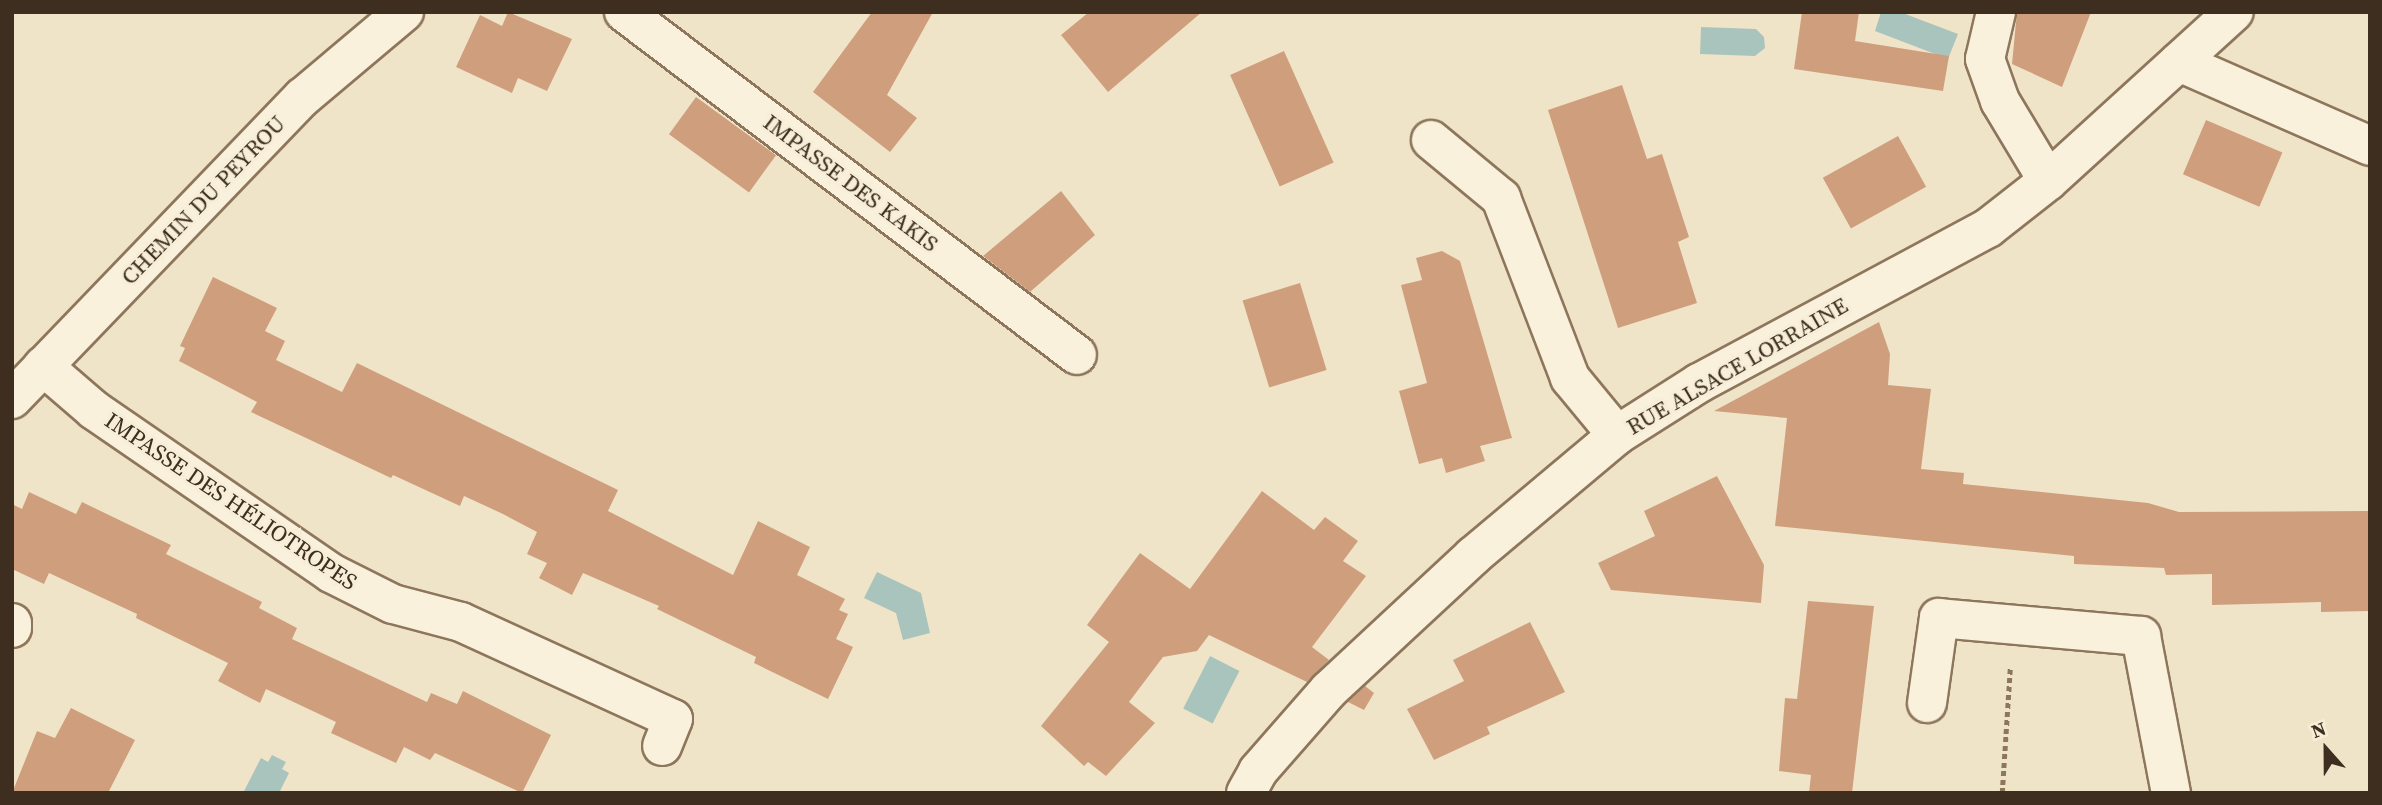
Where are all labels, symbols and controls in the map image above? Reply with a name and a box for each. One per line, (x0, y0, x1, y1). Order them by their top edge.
street label: IMPASSE DES KAKIS (758, 108, 944, 258)
street label: CHEMIN DU PEYROU (115, 110, 291, 290)
street label: RUE ALSACE LORRAINE (1622, 291, 1852, 441)
street label: IMPASSE DES HÉLIOTROPES (100, 406, 362, 596)
north arrow (2291, 714, 2361, 784)
text: N (2307, 715, 2330, 744)

